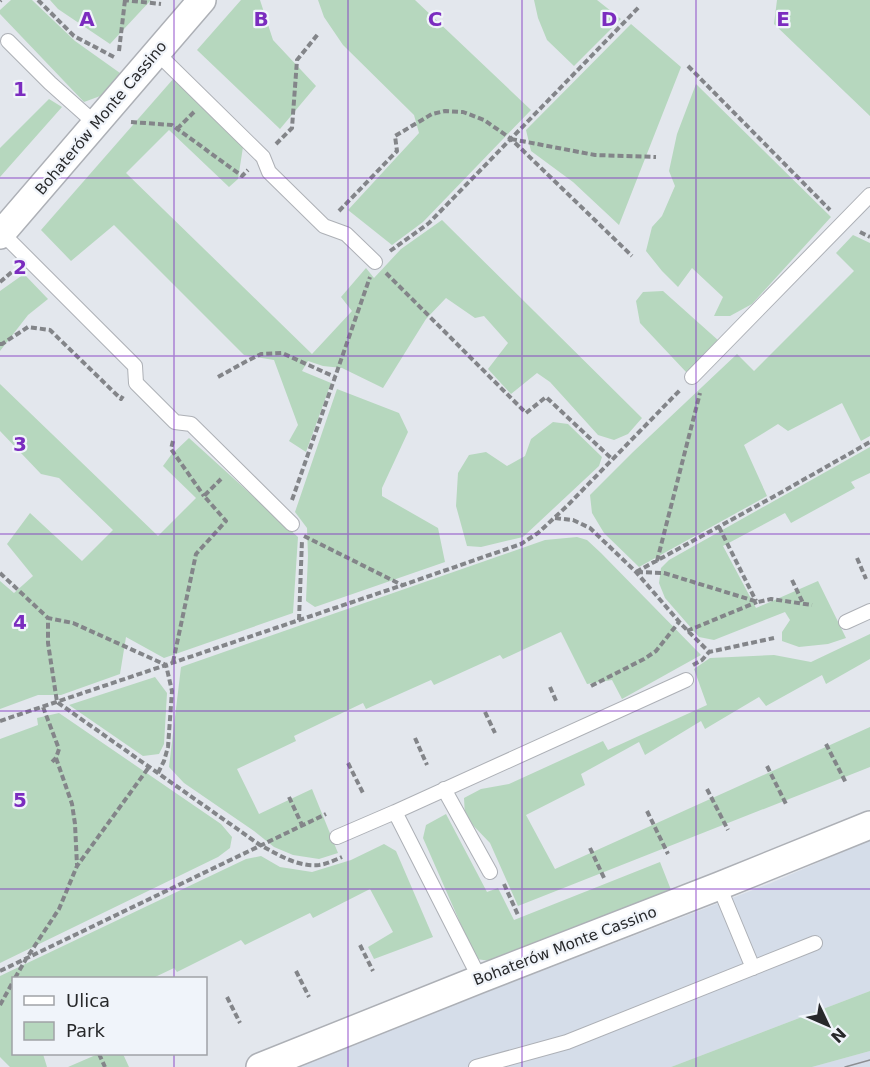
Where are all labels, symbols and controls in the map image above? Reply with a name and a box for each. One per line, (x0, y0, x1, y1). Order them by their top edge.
text: A (79, 7, 95, 31)
text: B (253, 7, 269, 31)
text: C (428, 7, 442, 31)
text: D (601, 7, 617, 31)
text: E (776, 7, 790, 31)
street label: Bohaterów Monte Cassino (31, 38, 171, 198)
text: 1 (13, 77, 27, 101)
text: 2 (13, 255, 27, 279)
text: 3 (13, 432, 27, 456)
text: 4 (13, 610, 27, 634)
text: 5 (13, 788, 27, 812)
street label: Bohaterów Monte Cassino (471, 903, 659, 989)
legend (12, 977, 207, 1055)
text: Ulica (66, 990, 110, 1011)
north arrow (798, 995, 858, 1055)
text: Park (66, 1020, 105, 1041)
text: N (827, 1024, 850, 1046)

